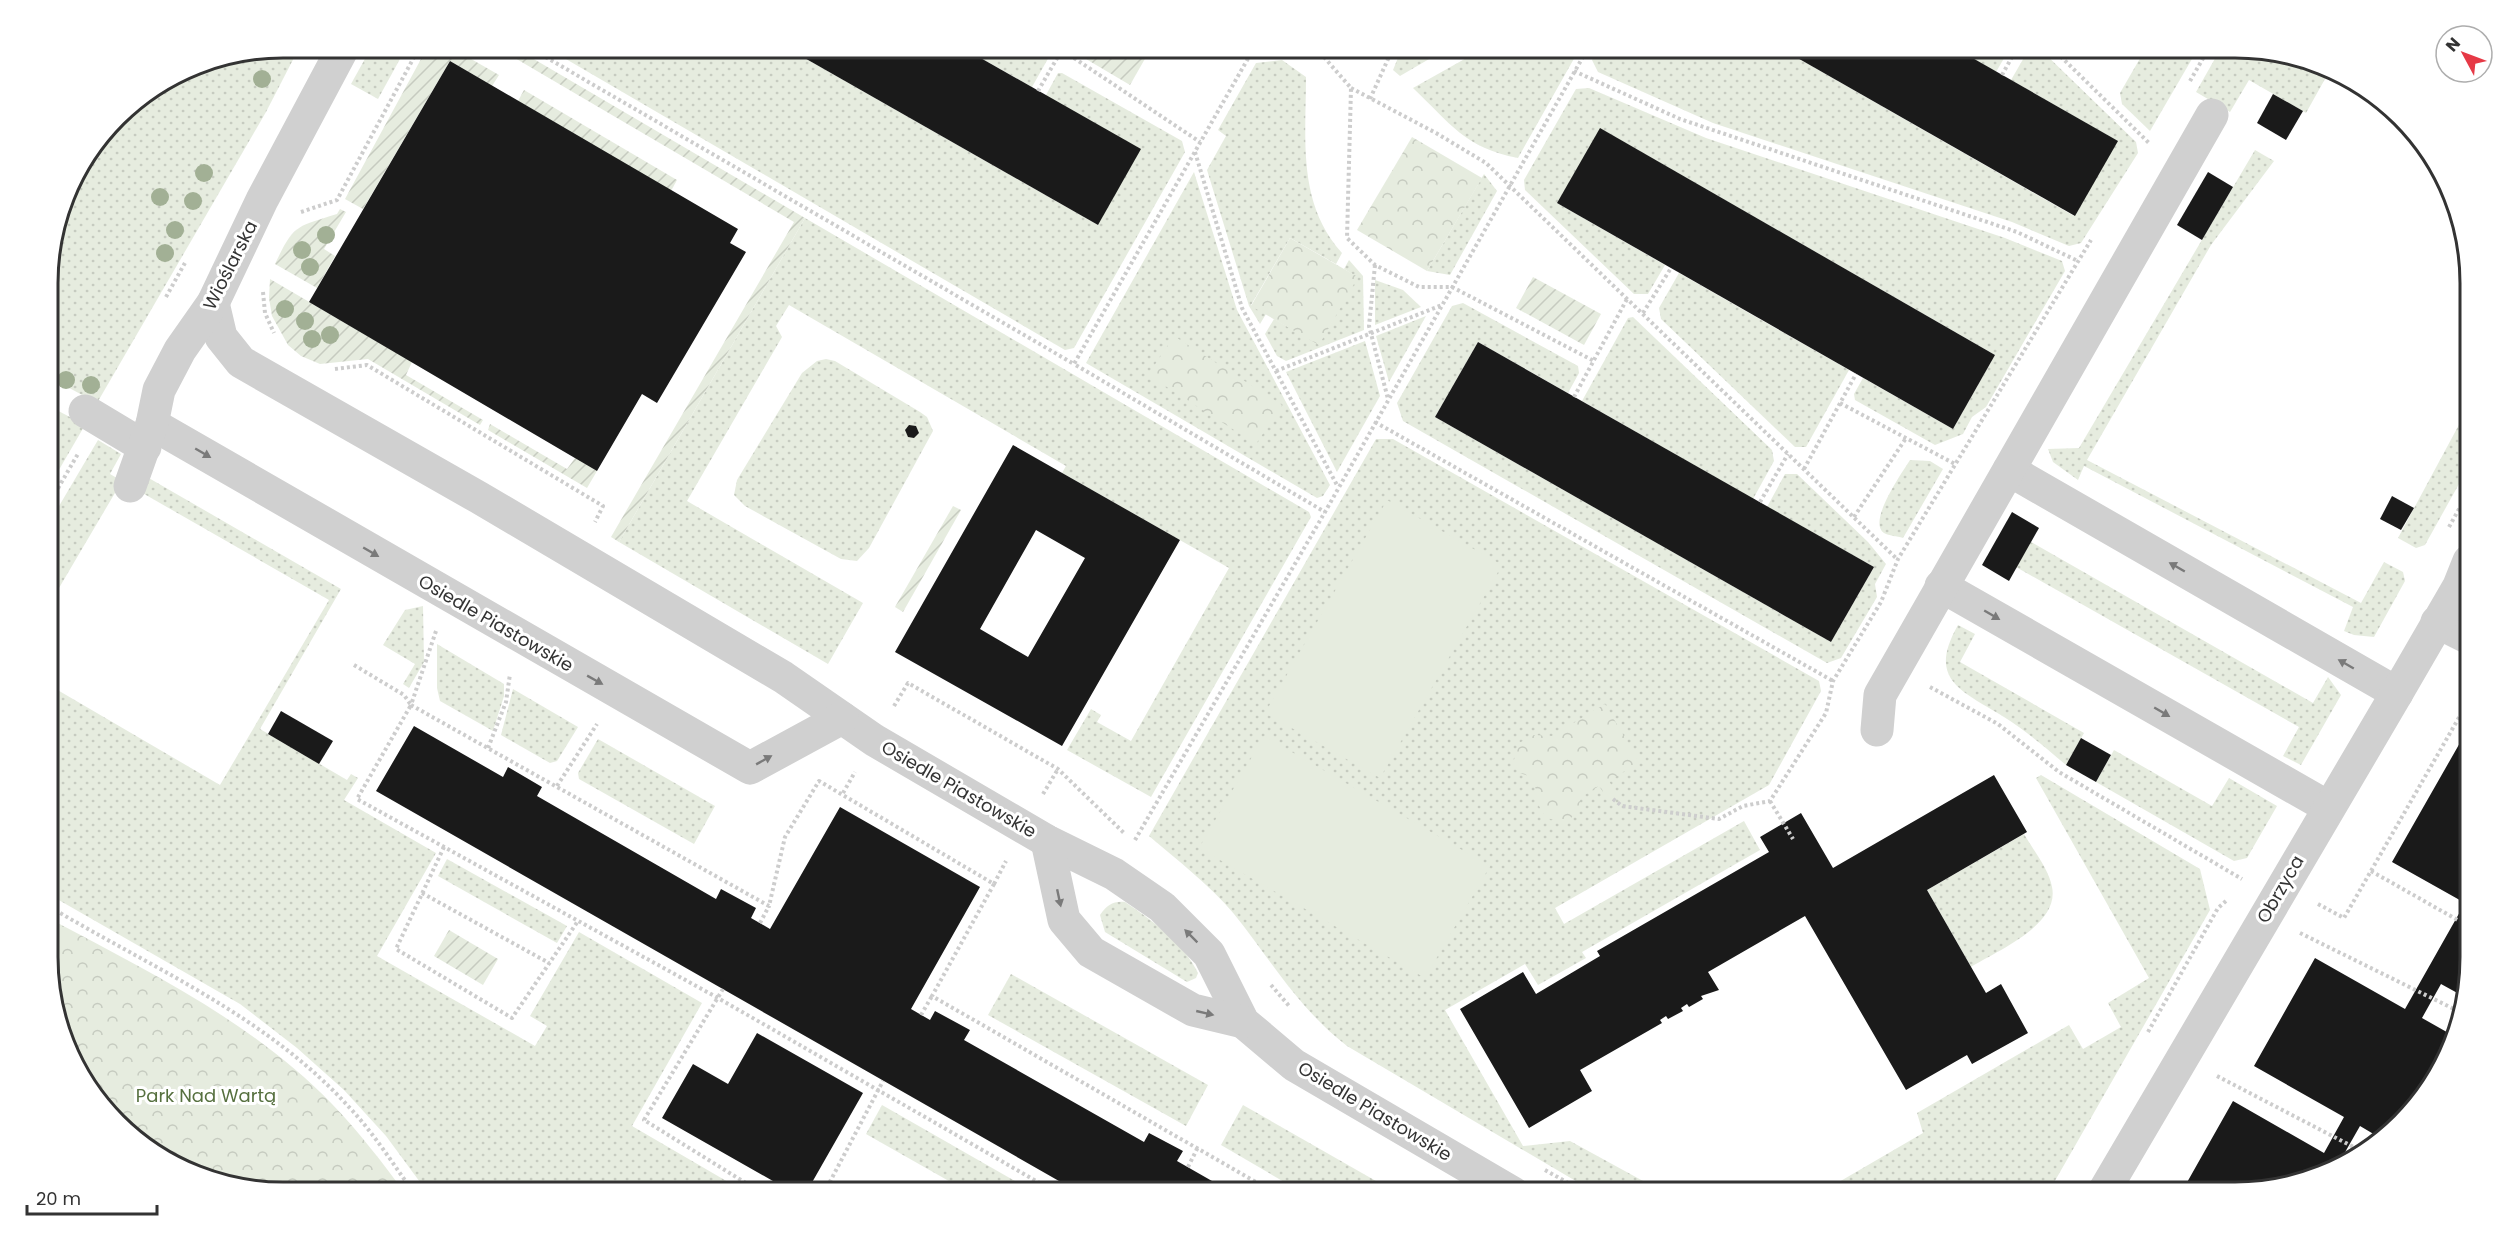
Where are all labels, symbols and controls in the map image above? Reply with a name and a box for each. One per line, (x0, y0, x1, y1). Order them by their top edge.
north arrow (2434, 24, 2494, 84)
text: N (2440, 32, 2466, 57)
street label: Wioślarska (197, 216, 263, 314)
one-way arrow (194, 448, 211, 458)
one-way arrow (363, 546, 379, 557)
one-way arrow (2169, 562, 2186, 572)
street label: Osiedle Piastowskie (414, 568, 578, 678)
one-way arrow (1984, 610, 2001, 620)
one-way arrow (2338, 659, 2355, 669)
one-way arrow (587, 675, 604, 685)
one-way arrow (2154, 706, 2170, 717)
street label: Osiedle Piastowskie (877, 734, 1041, 844)
one-way arrow (756, 755, 773, 765)
street label: Obrzyca (2251, 851, 2309, 927)
one-way arrow (1055, 889, 1064, 908)
one-way arrow (1184, 930, 1198, 944)
one-way arrow (1196, 1009, 1215, 1019)
street label: Osiedle Piastowskie (1293, 1055, 1457, 1167)
park label: Park Nad Wartą (136, 1083, 276, 1108)
scale bar (27, 1178, 158, 1216)
text: 20 m (36, 1186, 81, 1211)

